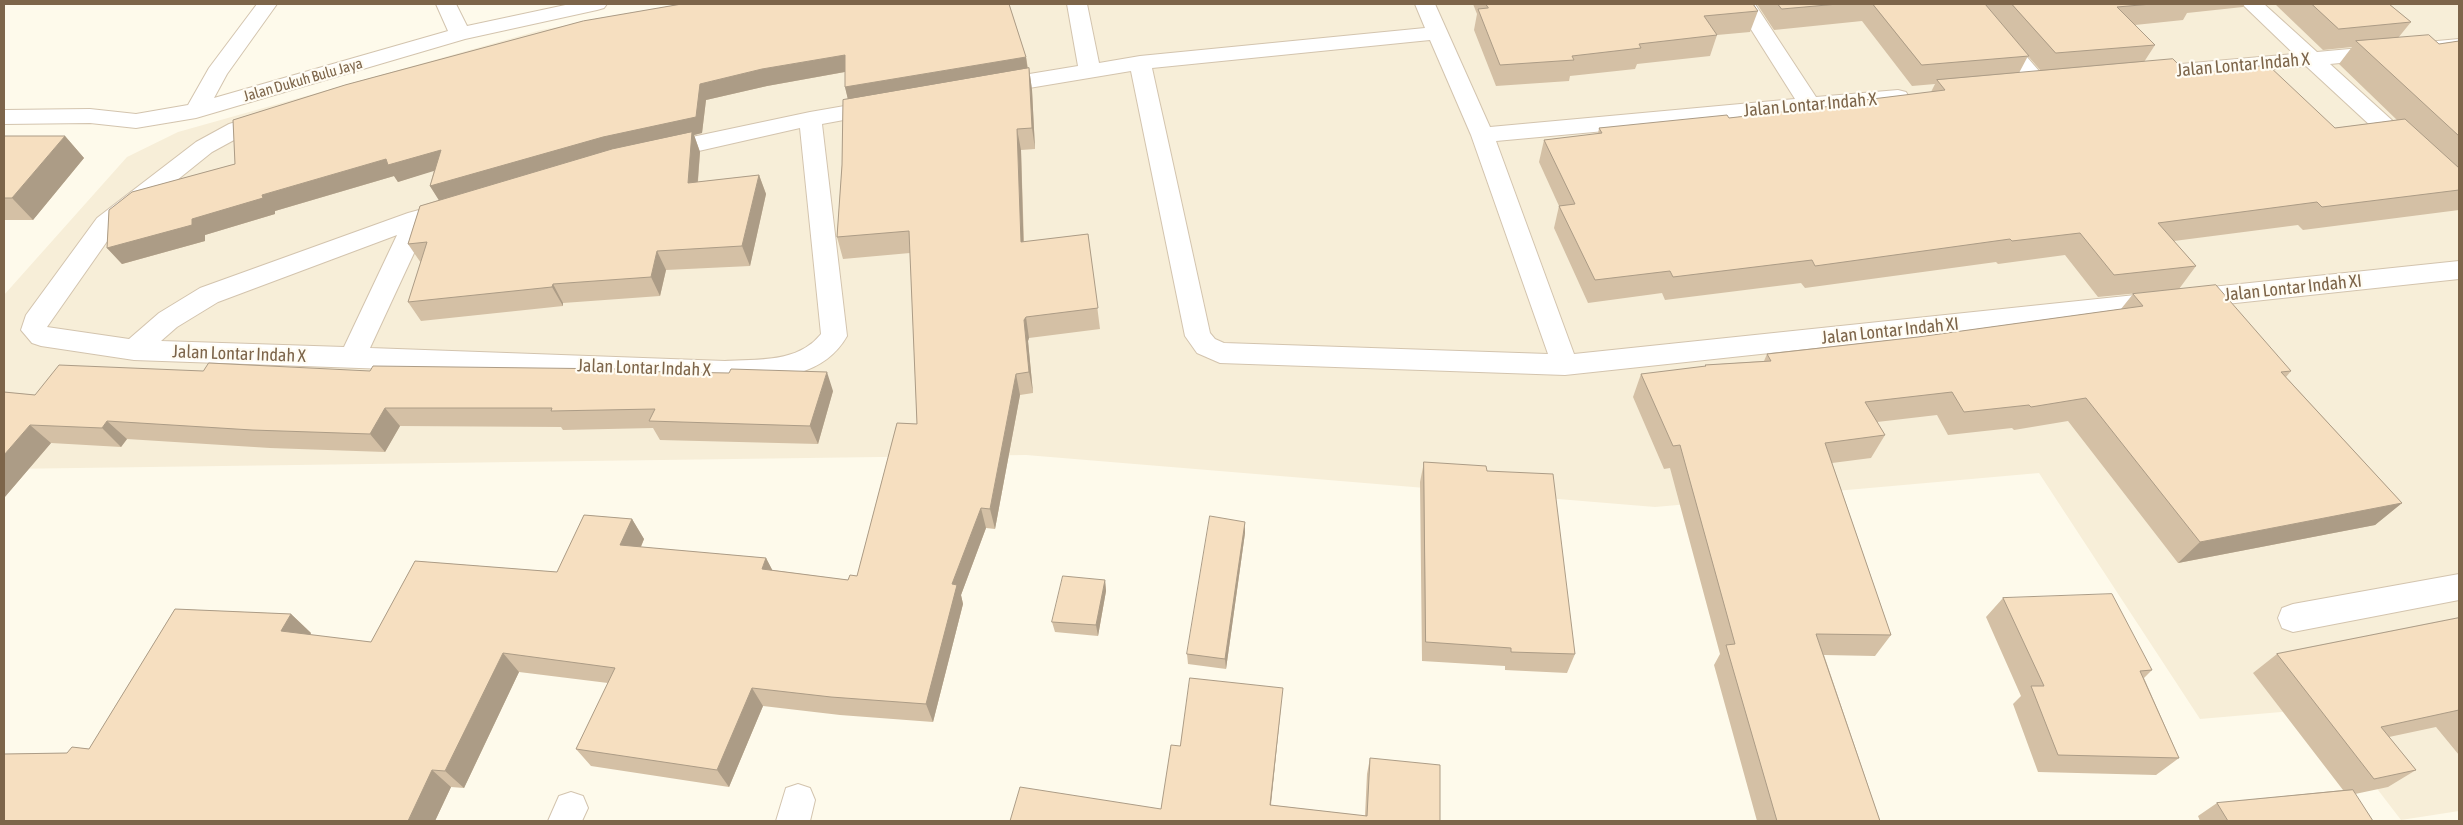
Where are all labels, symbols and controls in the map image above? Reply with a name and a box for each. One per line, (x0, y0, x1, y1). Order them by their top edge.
street label: Jalan Lontar Indah X (2176, 48, 2310, 82)
street label: Jalan Dukuh Bulu Jaya (241, 54, 365, 106)
street label: Jalan Lontar Indah X (1743, 88, 1877, 122)
street label: Jalan Lontar Indah XI (2223, 270, 2363, 306)
street label: Jalan Lontar Indah XI (1820, 313, 1960, 349)
street label: Jalan Lontar Indah X (172, 341, 306, 367)
street label: Jalan Lontar Indah X (577, 355, 711, 381)

